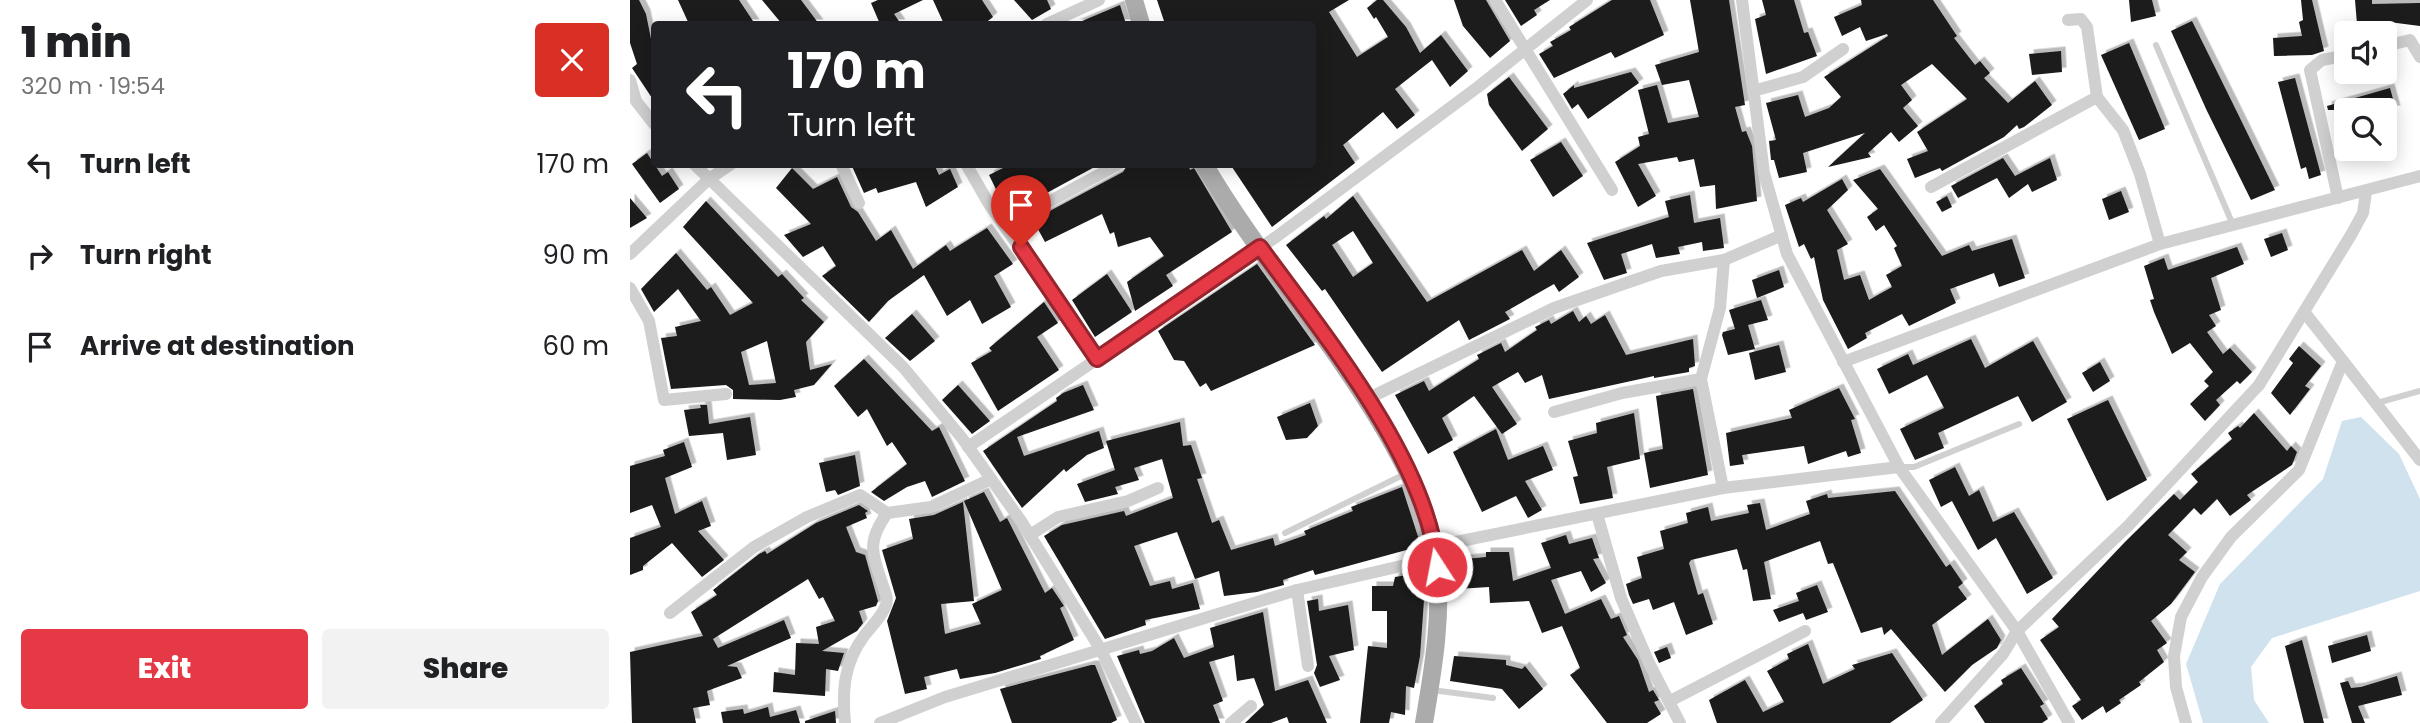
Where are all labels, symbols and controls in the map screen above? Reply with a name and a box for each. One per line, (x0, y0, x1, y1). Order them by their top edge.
text: 1 min (21, 13, 132, 72)
map controls (2334, 21, 2397, 161)
button: sound (2334, 21, 2397, 84)
button: close (535, 23, 609, 97)
text: 170 m (787, 37, 926, 105)
icon: left (672, 49, 763, 140)
text: 320 m · 19:54 (21, 70, 165, 102)
button: search (2334, 98, 2397, 161)
text: Turn left (787, 102, 916, 147)
icon: left (21, 146, 59, 184)
text: Turn left (80, 146, 191, 182)
text: 170 m (536, 146, 609, 182)
pin (991, 175, 1051, 247)
icon: arrive (1002, 186, 1040, 224)
icon: right (21, 237, 59, 275)
text: Turn right (80, 237, 212, 273)
text: 90 m (543, 237, 609, 273)
icon: arrive (21, 328, 59, 366)
text: Arrive at destination (80, 328, 355, 364)
text: 60 m (542, 328, 609, 364)
position arrow (1400, 530, 1474, 604)
button: Exit (21, 629, 308, 709)
button: Share (322, 629, 609, 709)

